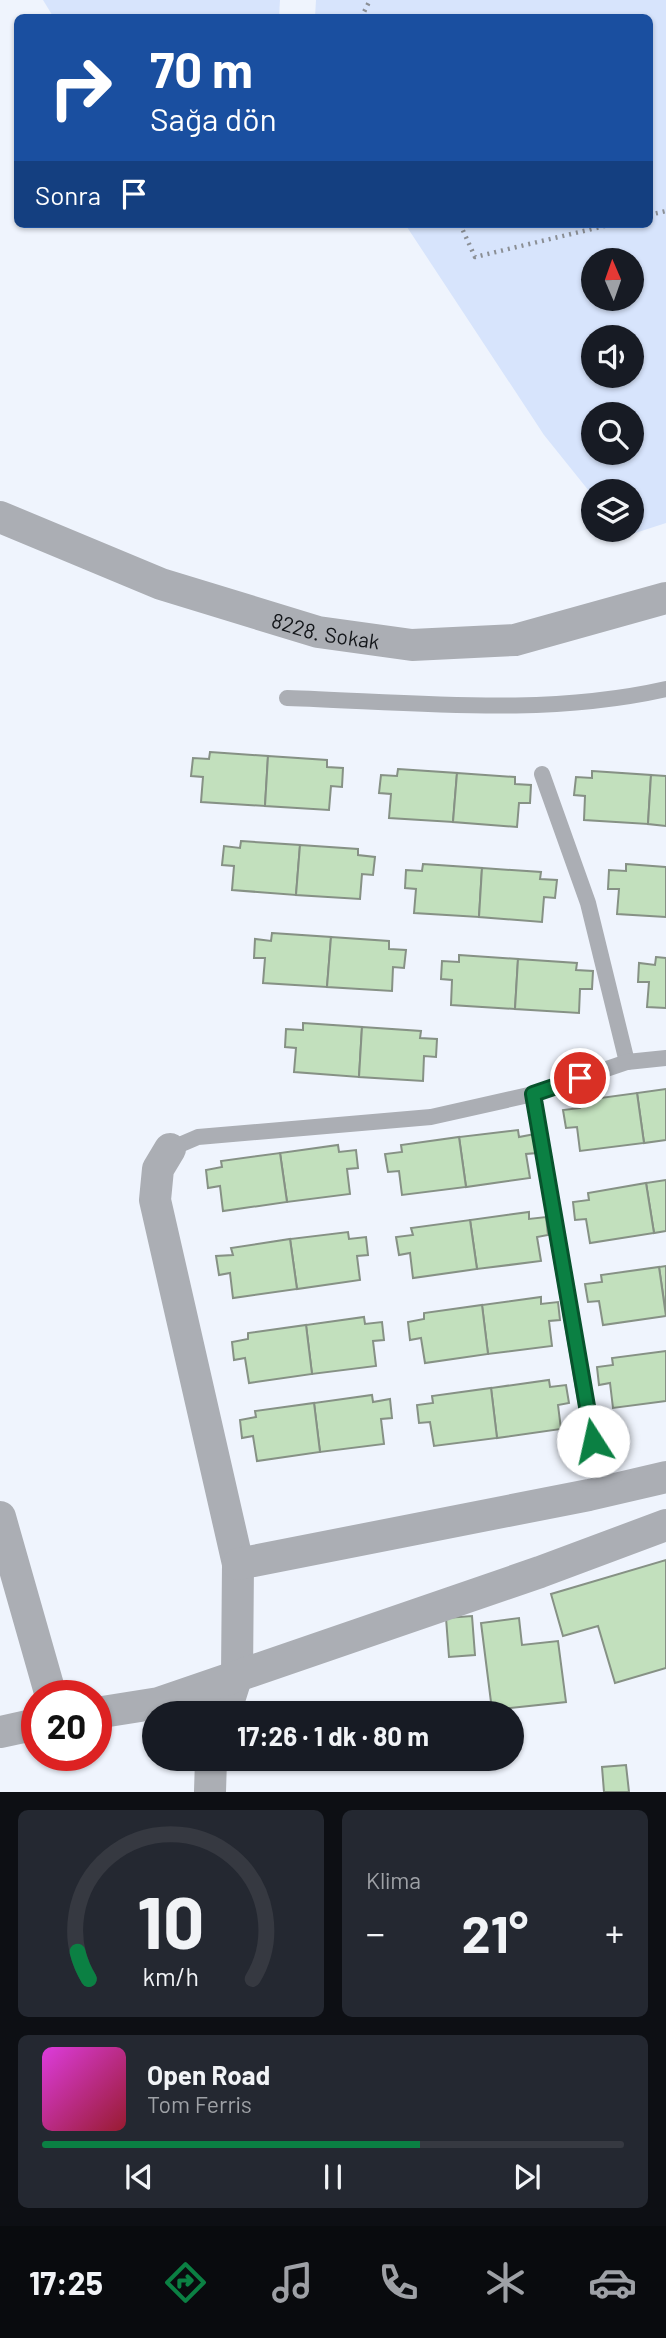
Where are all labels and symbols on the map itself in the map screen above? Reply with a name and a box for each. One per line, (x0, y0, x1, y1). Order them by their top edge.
north arrow (581, 248, 644, 312)
street label: 8228. Sokak (269, 606, 381, 653)
pin (550, 1048, 610, 1108)
position arrow (556, 1404, 630, 1478)
speed limit sign: 20 (21, 1680, 112, 1771)

